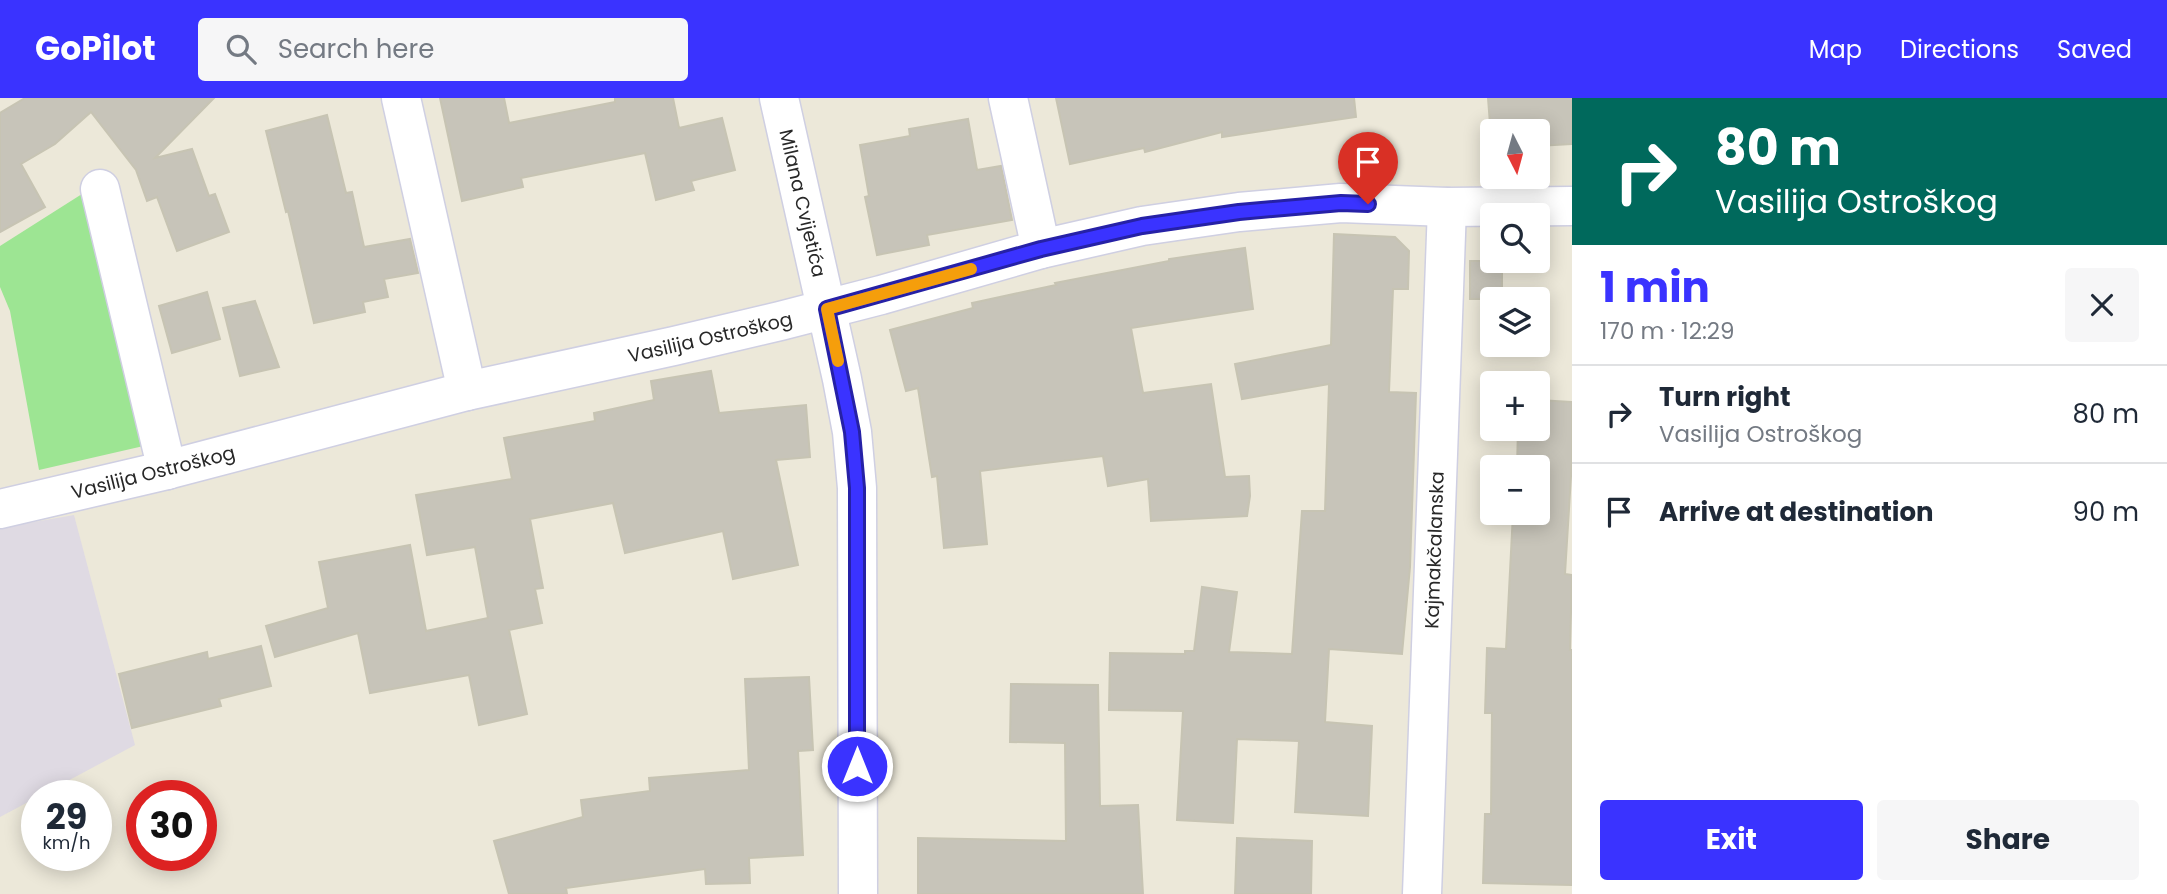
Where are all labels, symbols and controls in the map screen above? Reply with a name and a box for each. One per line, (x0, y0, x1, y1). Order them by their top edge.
search box (198, 18, 688, 81)
text: GoPilot (35, 25, 156, 72)
icon: search (222, 30, 260, 68)
text: Search here (278, 31, 434, 67)
text: Map (1809, 33, 1862, 66)
text: Directions (1900, 33, 2019, 66)
text: Saved (2057, 33, 2132, 66)
text: 80 m (1715, 114, 1841, 182)
north arrow (1480, 119, 1550, 189)
map controls (1480, 119, 1550, 525)
street label: Milana Cvijetića (772, 126, 833, 280)
icon: right (1600, 126, 1691, 217)
pin (1338, 132, 1398, 204)
icon: arrive (1349, 143, 1387, 181)
text: Vasilija Ostroškog (1715, 179, 1998, 224)
button: search (1480, 203, 1550, 273)
text: 1 min (1600, 258, 1710, 317)
button: close (2065, 268, 2139, 342)
button: layers (1480, 287, 1550, 357)
street label: Vasilija Ostroškog (625, 305, 795, 370)
text: 170 m · 12:29 (1600, 315, 1735, 347)
button: + (1480, 371, 1550, 441)
text: Turn right (1659, 379, 1791, 415)
icon: right (1600, 395, 1638, 433)
text: 80 m (2073, 396, 2139, 432)
text: Vasilija Ostroškog (1659, 418, 1862, 450)
street label: Vasilija Ostroškog (68, 439, 238, 506)
button: − (1480, 455, 1550, 525)
street label: Kajmakčalanska (1418, 471, 1451, 629)
icon: arrive (1600, 493, 1638, 531)
text: Arrive at destination (1659, 494, 1934, 530)
text: 90 m (2073, 494, 2139, 530)
position arrow (820, 729, 894, 803)
speed limit sign: 30 (126, 780, 217, 871)
text: 29 (46, 792, 87, 841)
button: Exit (1600, 800, 1863, 880)
button: Share (1877, 800, 2139, 880)
text: km/h (43, 830, 90, 855)

